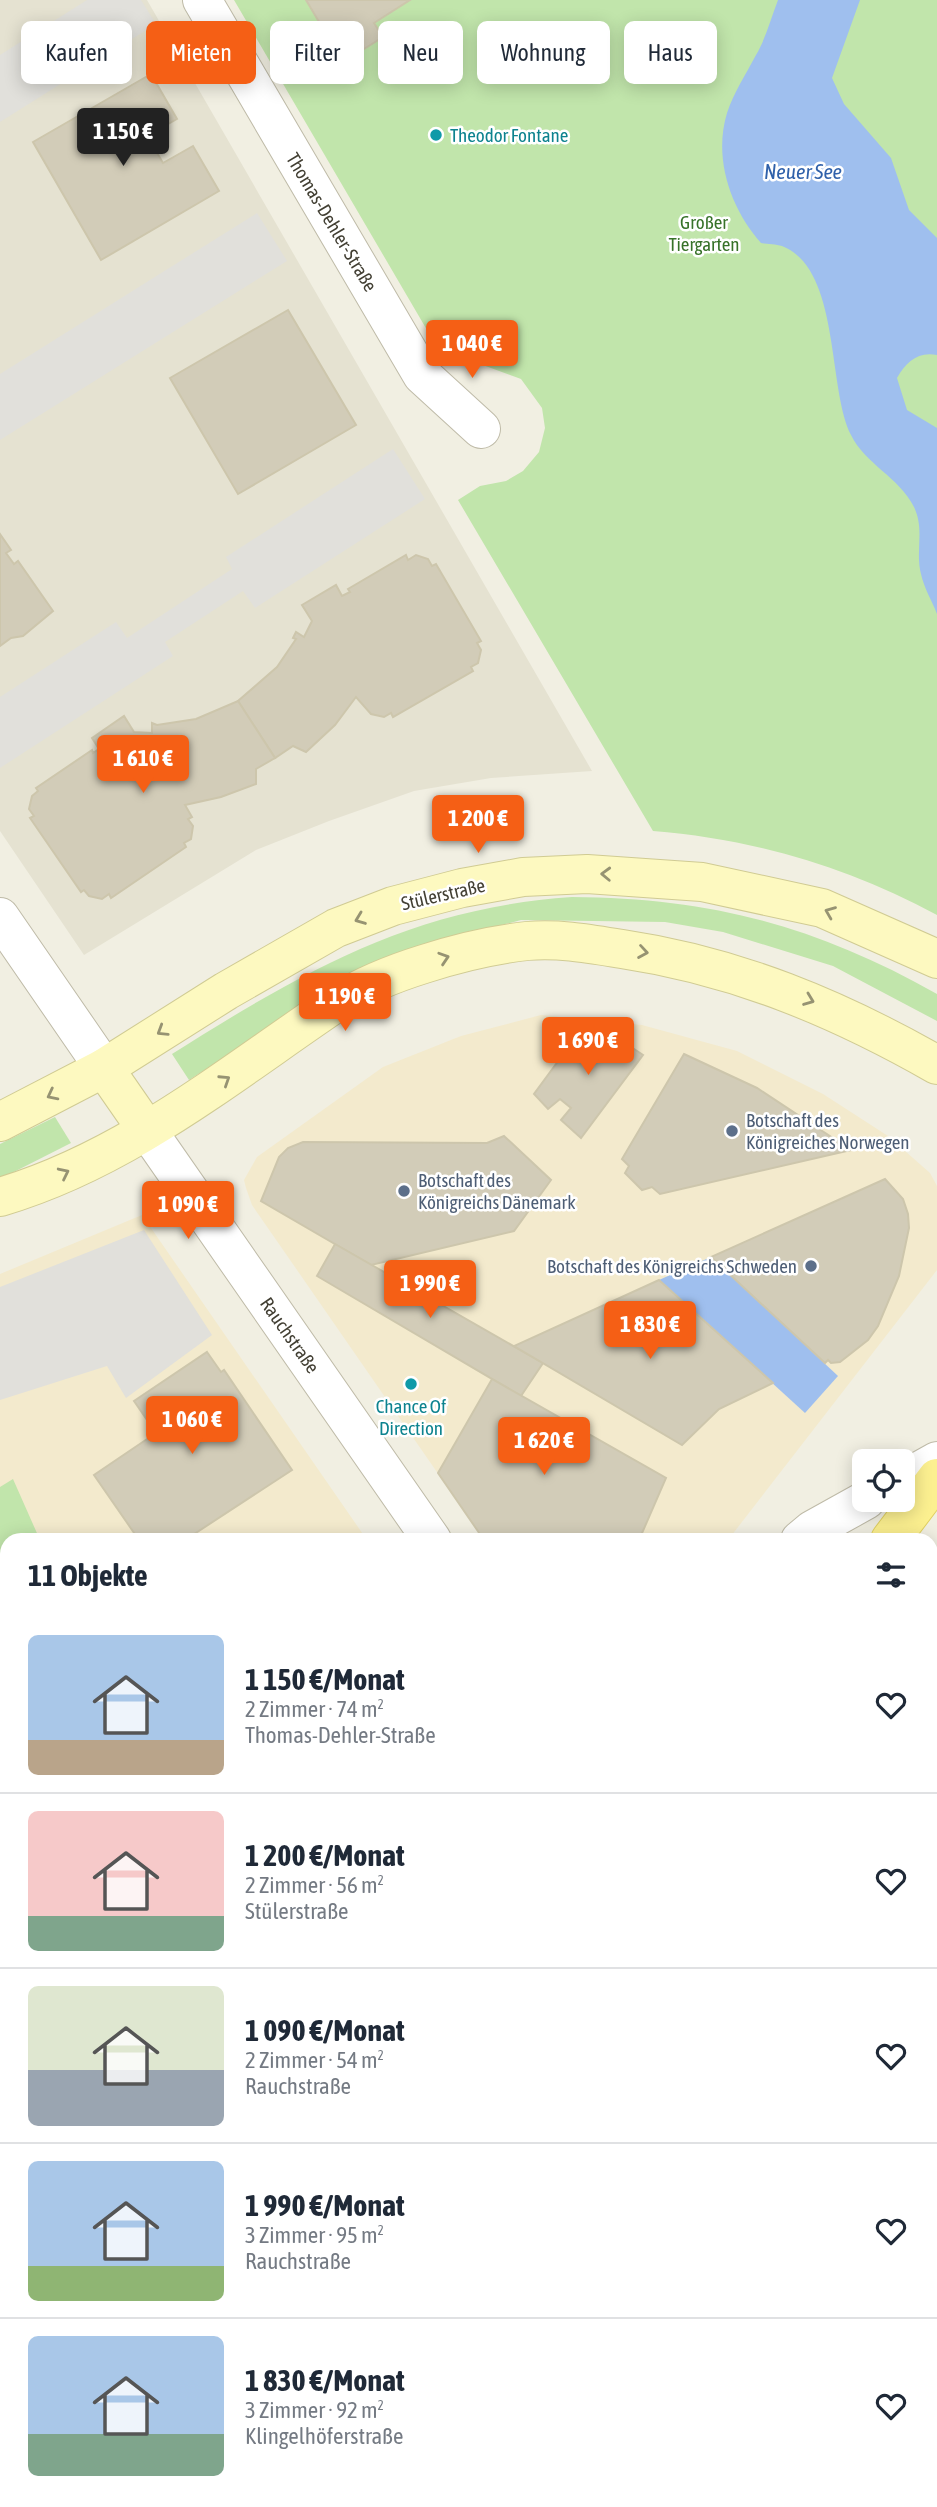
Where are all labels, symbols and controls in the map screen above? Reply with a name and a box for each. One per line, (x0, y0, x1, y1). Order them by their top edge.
chip: Kaufen (21, 21, 132, 84)
chip: Mieten (146, 21, 256, 84)
chip: Filter (270, 21, 364, 84)
chip: Neu (378, 21, 463, 84)
chip: Wohnung (477, 21, 610, 84)
chip: Haus (624, 21, 717, 84)
pin: 1 150 € (58, 108, 188, 168)
text: 1 150 € (93, 118, 153, 144)
place label: Theodor Fontane (450, 124, 568, 146)
marker: Theodor Fontane (428, 127, 444, 143)
street label: Thomas-Dehler-Straße (282, 149, 382, 295)
water label: Neuer See (764, 159, 842, 183)
park label: Großer Tiergarten (668, 211, 740, 255)
pin: 1 040 € (407, 320, 537, 380)
text: 1 040 € (442, 330, 502, 356)
pin: 1 610 € (78, 736, 208, 795)
text: 1 610 € (113, 745, 173, 771)
pin: 1 200 € (413, 796, 543, 855)
text: 1 200 € (448, 805, 508, 831)
one-way arrow (600, 867, 611, 882)
street label: Stülerstraße (399, 874, 487, 914)
one-way arrow (824, 906, 836, 920)
one-way arrow (354, 911, 367, 925)
one-way arrow (637, 944, 649, 959)
one-way arrow (437, 952, 449, 966)
pin: 1 190 € (280, 974, 410, 1033)
text: 1 190 € (315, 983, 375, 1009)
one-way arrow (802, 991, 814, 1005)
pin: 1 690 € (523, 1018, 653, 1077)
one-way arrow (157, 1023, 170, 1036)
text: 1 690 € (558, 1027, 618, 1053)
one-way arrow (217, 1075, 230, 1088)
one-way arrow (47, 1087, 59, 1101)
place label: Botschaft des Königreiches Norwegen (746, 1109, 910, 1153)
marker: Botschaft des Königreiches Norwegen (724, 1123, 740, 1139)
one-way arrow (57, 1167, 69, 1181)
place label: Botschaft des Königreichs Dänemark (418, 1169, 576, 1213)
pin: 1 090 € (123, 1182, 253, 1241)
marker: Botschaft des Königreichs Dänemark (396, 1183, 412, 1199)
text: 1 090 € (158, 1191, 218, 1217)
place label: Botschaft des Königreichs Schweden (547, 1255, 797, 1277)
marker: Botschaft des Königreichs Schweden (803, 1258, 819, 1274)
pin: 1 990 € (365, 1260, 495, 1320)
text: 1 990 € (400, 1270, 460, 1296)
street label: Rauchstraße (256, 1293, 324, 1377)
pin: 1 830 € (585, 1302, 715, 1361)
text: 1 830 € (620, 1311, 680, 1337)
marker: Chance Of Direction (403, 1376, 419, 1392)
place label: Chance Of Direction (376, 1395, 446, 1439)
pin: 1 060 € (127, 1396, 257, 1456)
text: 1 060 € (162, 1406, 222, 1432)
pin: 1 620 € (479, 1418, 609, 1477)
text: 1 620 € (514, 1427, 574, 1453)
map controls (852, 1449, 915, 1512)
button: locate (852, 1449, 915, 1512)
icon: filters (872, 1556, 910, 1594)
text: 11 Objekte (28, 1558, 148, 1592)
text: 1 150 €/Monat (245, 1662, 405, 1696)
icon: home (84, 1663, 168, 1747)
icon: heart (872, 1686, 910, 1724)
text: 2 Zimmer · 74 m² (245, 1696, 384, 1722)
text: Thomas-Dehler-Straße (245, 1722, 436, 1748)
text: 1 200 €/Monat (245, 1838, 405, 1872)
icon: home (84, 1839, 168, 1923)
icon: heart (872, 1862, 910, 1900)
text: 2 Zimmer · 56 m² (245, 1872, 384, 1898)
text: Stülerstraße (245, 1898, 349, 1924)
text: 1 090 €/Monat (245, 2013, 405, 2047)
icon: home (84, 2014, 168, 2098)
icon: heart (872, 2037, 910, 2075)
text: 2 Zimmer · 54 m² (245, 2047, 384, 2073)
text: Rauchstraße (245, 2073, 351, 2099)
text: 1 990 €/Monat (245, 2188, 405, 2222)
icon: home (84, 2189, 168, 2273)
icon: heart (872, 2212, 910, 2250)
text: 3 Zimmer · 95 m² (245, 2222, 384, 2248)
text: Rauchstraße (245, 2248, 351, 2274)
text: 1 830 €/Monat (245, 2363, 405, 2397)
icon: home (84, 2364, 168, 2448)
icon: heart (872, 2387, 910, 2425)
text: 3 Zimmer · 92 m² (245, 2397, 384, 2423)
text: Klingelhöferstraße (245, 2423, 403, 2449)

